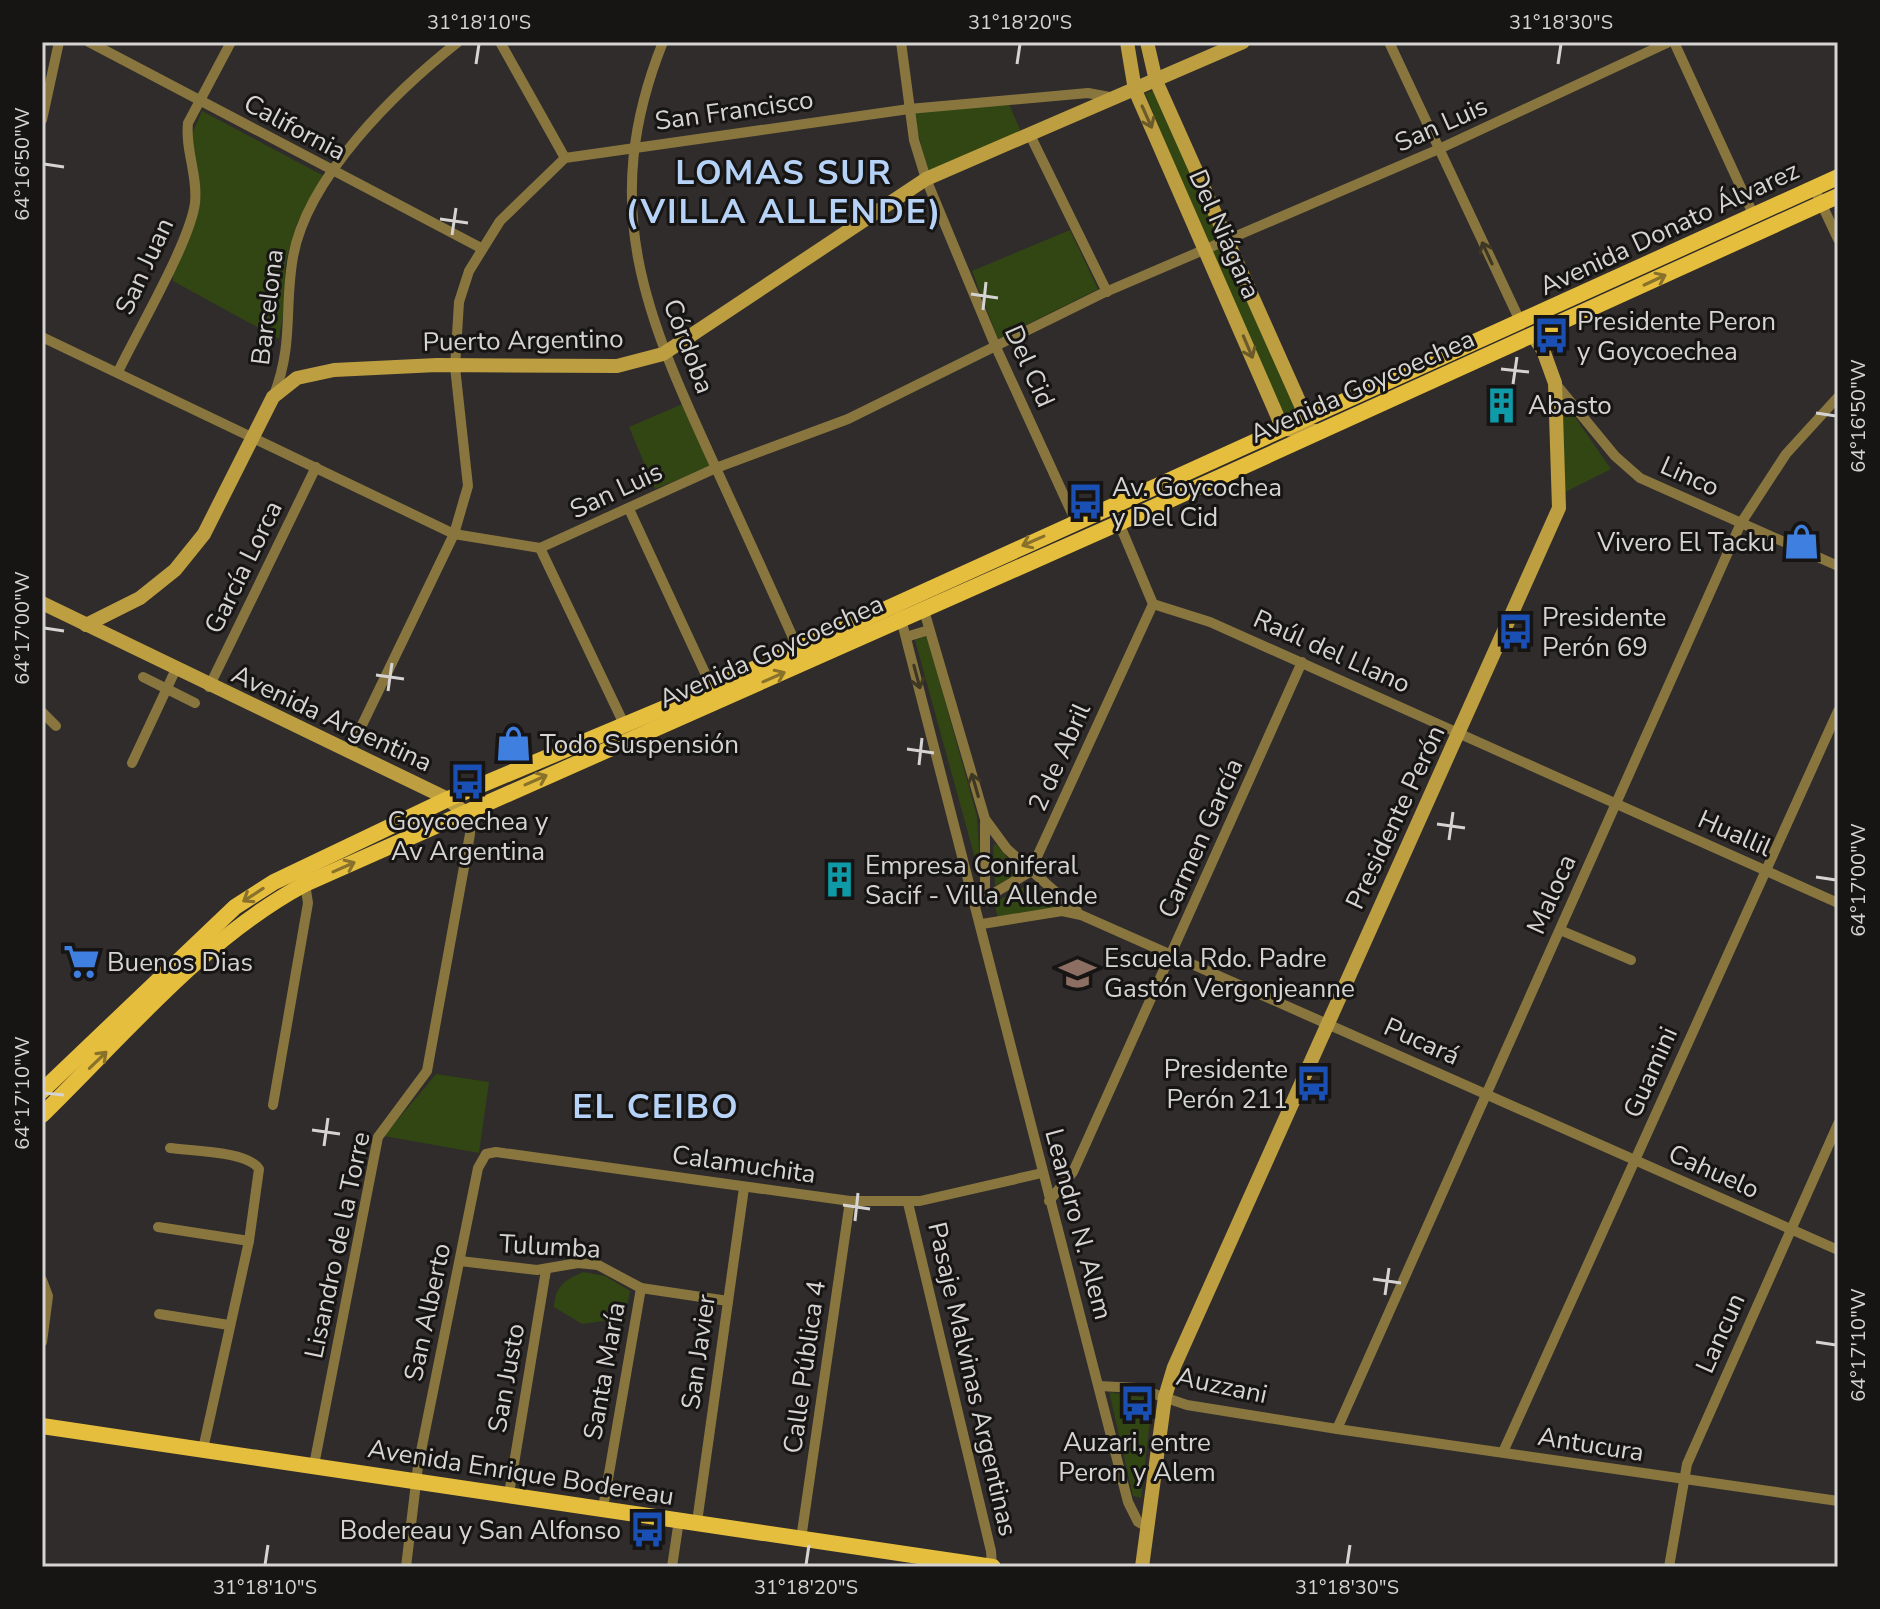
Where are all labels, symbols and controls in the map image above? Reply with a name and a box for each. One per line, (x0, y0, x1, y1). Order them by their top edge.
text: 31°18'10"S (427, 9, 531, 36)
text: 31°18'20"S (968, 9, 1072, 36)
text: 31°18'30"S (1509, 9, 1613, 36)
street label: San Francisco (653, 82, 816, 139)
street label: California (237, 86, 352, 169)
street label: San Luis (1389, 88, 1493, 160)
one-way arrow (1140, 104, 1155, 128)
text: 64°16'50"W (9, 107, 36, 221)
district label: LOMAS SUR (VILLA ALLENDE) (626, 150, 942, 235)
street label: Avenida Donato Álvarez (1534, 153, 1805, 304)
street label: Del Niágara (1180, 164, 1269, 305)
street label: San Juan (107, 212, 182, 320)
one-way arrow (1478, 241, 1493, 266)
street label: Barcelona (243, 247, 292, 367)
one-way arrow (1642, 272, 1666, 287)
street label: Córdoba (655, 294, 723, 399)
place label: Presidente Peron y Goycoechea (1577, 304, 1776, 369)
bus stop icon: Presidente Peron y Goycoechea (1532, 317, 1570, 355)
street label: Del Cid (996, 320, 1063, 413)
street label: Puerto Argentino (422, 321, 624, 360)
street label: Avenida Goycoechea (1244, 321, 1480, 452)
one-way arrow (1241, 334, 1256, 359)
text: 64°16'50"W (1845, 359, 1872, 473)
building icon: Abasto (1483, 386, 1521, 424)
place label: Abasto (1528, 388, 1612, 423)
street label: Linco (1655, 448, 1725, 505)
street label: San Luis (564, 454, 668, 527)
place label: Av. Goycochea y Del Cid (1112, 470, 1282, 535)
bus stop icon: Av. Goycochea y Del Cid (1067, 483, 1105, 521)
street label: García Lorca (196, 495, 291, 639)
shop icon: Vivero El Tacku (1782, 523, 1820, 561)
place label: Vivero El Tacku (1596, 525, 1775, 560)
one-way arrow (1021, 535, 1046, 550)
text: 64°17'00"W (9, 571, 36, 685)
street label: Avenida Goycoechea (653, 586, 889, 717)
place label: Presidente Perón 69 (1542, 600, 1666, 665)
street label: Raúl del Llano (1248, 601, 1416, 702)
bus stop icon: Presidente Perón 69 (1497, 613, 1535, 651)
street label: Avenida Argentina (226, 657, 438, 780)
one-way arrow (910, 664, 925, 690)
one-way arrow (762, 669, 786, 684)
street label: 2 de Abril (1020, 697, 1099, 817)
street label: Presidente Perón (1338, 720, 1453, 915)
shop icon: Todo Suspensión (495, 725, 533, 763)
place label: Todo Suspensión (540, 727, 739, 762)
street label: Carmen García (1150, 753, 1251, 924)
bus stop icon: Goycoechea y Av Argentina (449, 763, 487, 801)
one-way arrow (523, 772, 548, 787)
one-way arrow (966, 772, 981, 798)
street label: Huallil (1692, 802, 1777, 865)
place label: Goycoechea y Av Argentina (388, 804, 549, 869)
text: 64°17'00"W (1845, 823, 1872, 937)
place label: Empresa Coniferal Sacif - Villa Allende (865, 848, 1098, 913)
street label: Maloca (1518, 849, 1584, 940)
one-way arrow (332, 859, 356, 874)
building icon: Empresa Coniferal Sacif - Villa Allende (820, 861, 858, 899)
one-way arrow (242, 887, 264, 904)
place label: Escuela Rdo. Padre Gastón Vergonjeanne (1104, 941, 1355, 1006)
supermarket icon: Buenos Dias (62, 943, 100, 981)
place label: Buenos Dias (107, 945, 253, 980)
school or university icon: Escuela Rdo. Padre Gastón Vergonjeanne (1059, 954, 1097, 992)
street label: Pucará (1378, 1009, 1465, 1074)
street label: Guamini (1615, 1021, 1686, 1123)
text: 64°17'10"W (9, 1036, 36, 1150)
one-way arrow (88, 1051, 107, 1070)
place label: Presidente Perón 211 (1164, 1052, 1288, 1117)
bus stop icon: Presidente Perón 211 (1295, 1065, 1333, 1103)
district label: EL CEIBO (572, 1084, 740, 1130)
street label: Leandro N. Alem (1036, 1125, 1121, 1323)
street label: Lisandro de la Torre (296, 1129, 379, 1362)
street label: Cahuelo (1663, 1136, 1765, 1207)
street label: Calamuchita (670, 1137, 818, 1192)
street label: Pasaje Malvinas Argentinas (919, 1219, 1026, 1540)
street label: Tulumba (498, 1226, 602, 1267)
street label: San Alberto (396, 1240, 459, 1384)
street label: Calle Pública 4 (775, 1278, 834, 1456)
street label: Lancun (1687, 1288, 1754, 1379)
text: 64°17'10"W (1845, 1288, 1872, 1402)
street label: San Javier (673, 1292, 724, 1412)
street label: Santa María (575, 1299, 634, 1443)
street label: San Justo (480, 1321, 533, 1435)
street label: Auzzani (1173, 1359, 1271, 1412)
bus stop icon: Auzari, entre Peron y Alem (1118, 1384, 1156, 1422)
street label: Antucura (1535, 1419, 1647, 1470)
place label: Auzari, entre Peron y Alem (1058, 1425, 1216, 1490)
street label: Avenida Enrique Bodereau (365, 1431, 677, 1514)
bus stop icon: Bodereau y San Alfonso (628, 1511, 666, 1549)
place label: Bodereau y San Alfonso (340, 1513, 621, 1548)
text: 31°18'10"S (213, 1574, 317, 1601)
text: 31°18'20"S (754, 1574, 858, 1601)
text: 31°18'30"S (1295, 1574, 1399, 1601)

